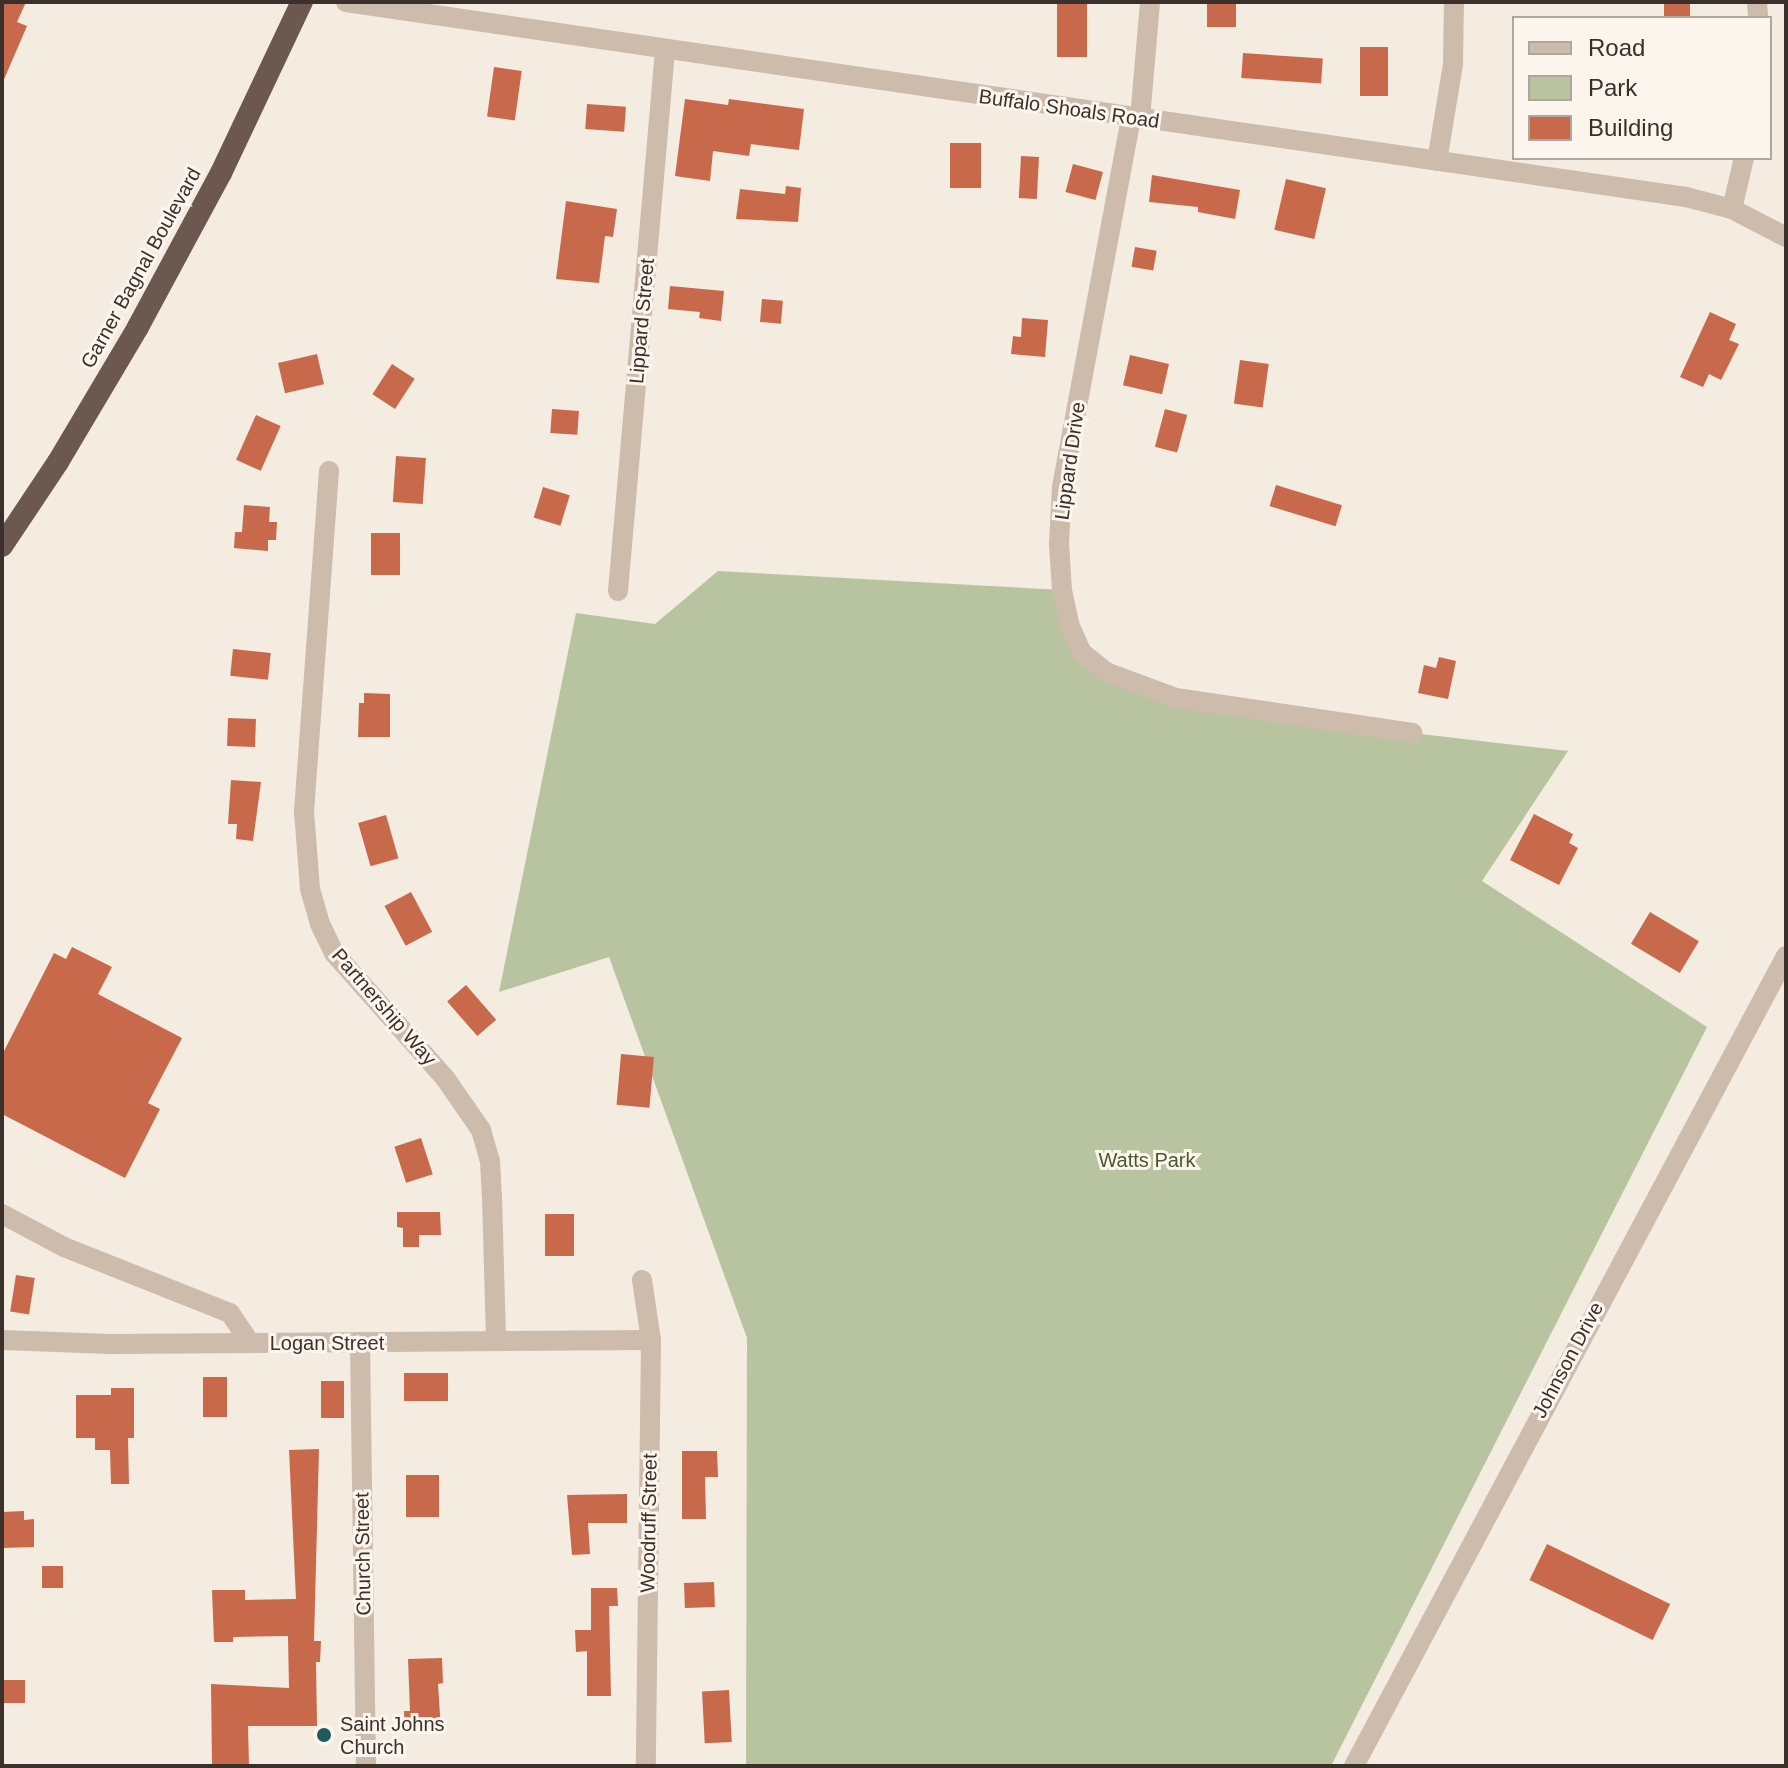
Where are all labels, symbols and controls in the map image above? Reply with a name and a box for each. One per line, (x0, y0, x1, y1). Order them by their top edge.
legend (1512, 16, 1772, 160)
text: Road (1588, 34, 1645, 61)
text: Park (1588, 74, 1637, 101)
street label: Buffalo Shoals Road (977, 84, 1161, 134)
text: Building (1588, 114, 1673, 141)
street label: Garner Bagnal Boulevard (76, 163, 206, 373)
street label: Lippard Street (625, 257, 659, 385)
street label: Lippard Drive (1050, 400, 1090, 522)
street label: Partnership Way (327, 944, 441, 1070)
park label: Watts Park (1098, 1148, 1196, 1172)
street label: Johnson Drive (1527, 1298, 1609, 1422)
street label: Logan Street (270, 1331, 384, 1355)
street label: Woodruff Street (636, 1453, 662, 1593)
street label: Church Street (350, 1492, 376, 1616)
place label: Saint Johns Church (340, 1712, 445, 1759)
marker: Saint Johns Church (315, 1726, 333, 1744)

